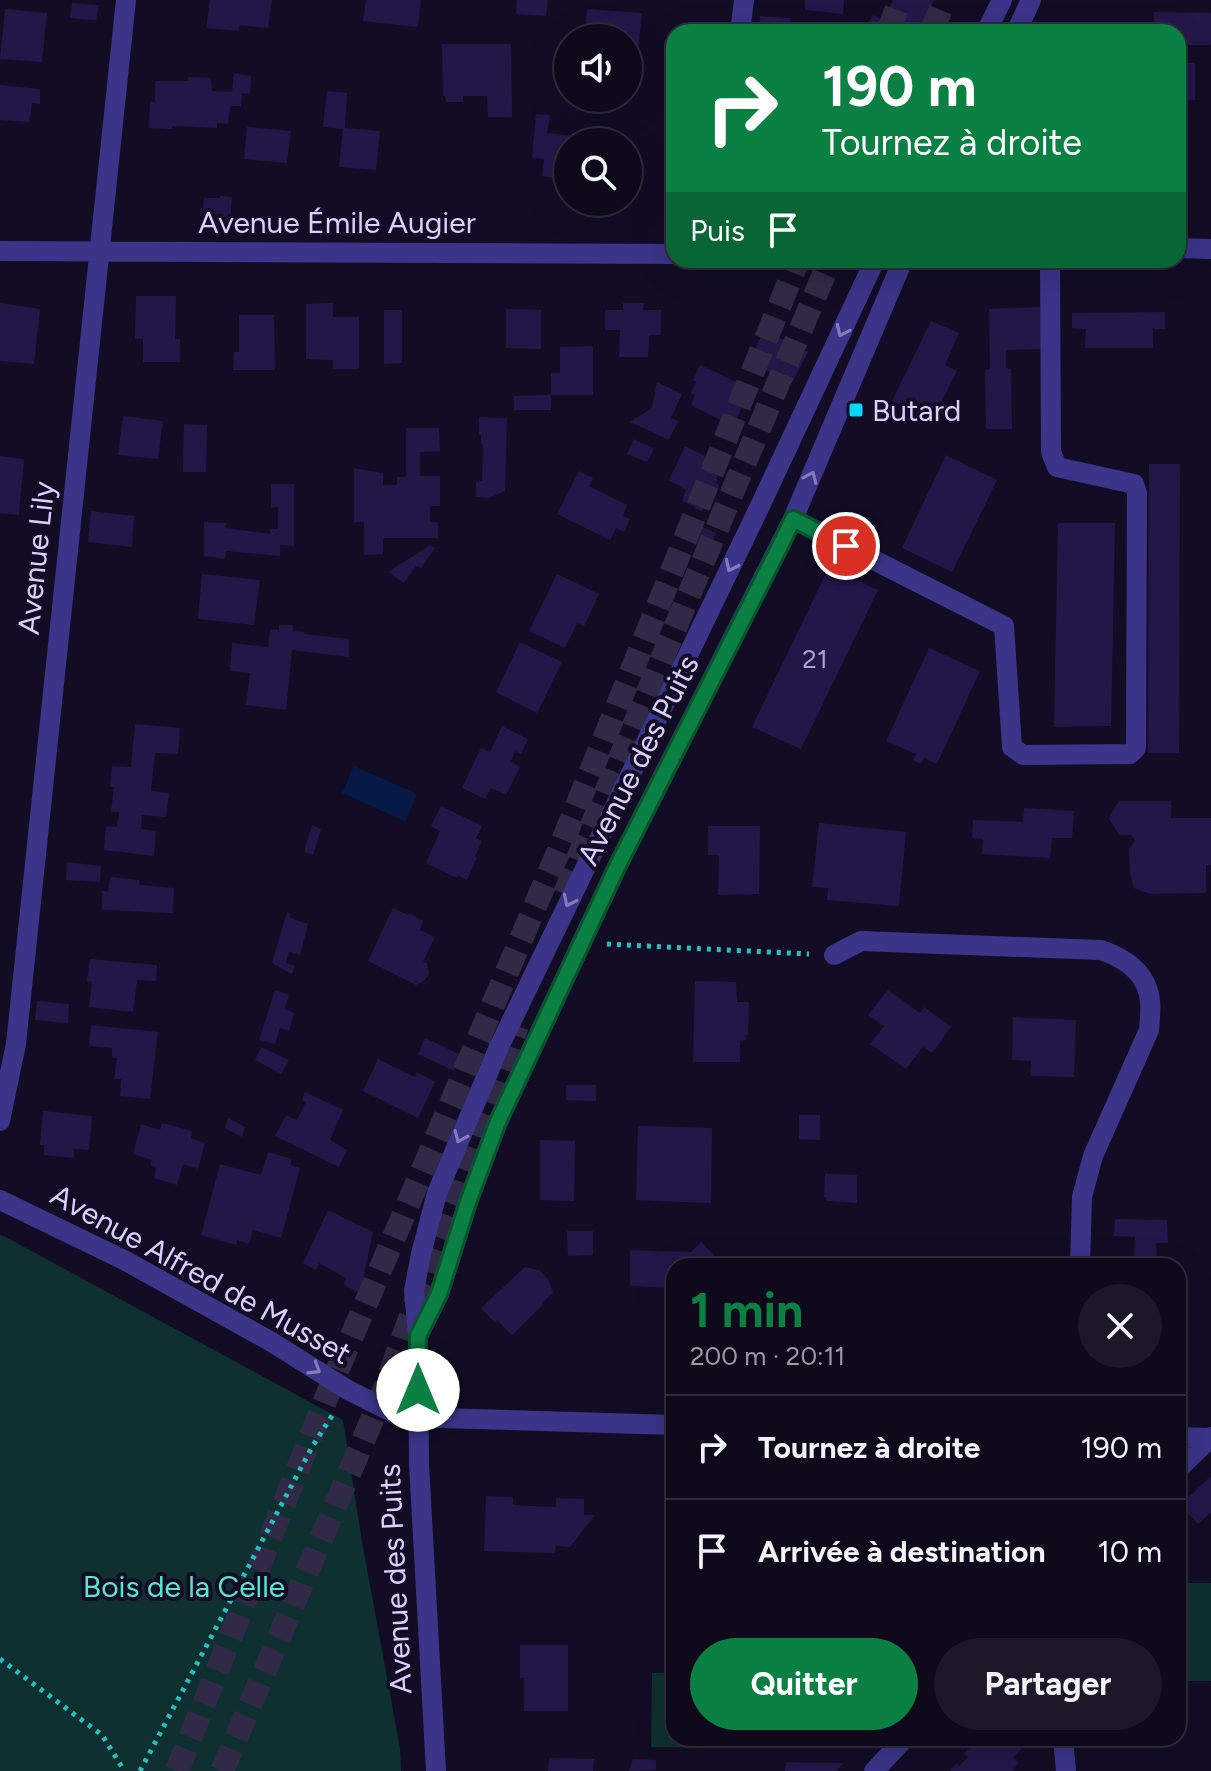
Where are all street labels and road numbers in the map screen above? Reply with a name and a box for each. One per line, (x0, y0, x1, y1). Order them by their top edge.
street label: Avenue Émile Augier (198, 204, 476, 241)
street label: Avenue Lily (10, 479, 62, 636)
street label: Avenue des Puits (569, 649, 707, 871)
street label: Avenue Alfred de Musset (44, 1176, 358, 1372)
street label: Avenue des Puits (370, 1463, 420, 1695)

